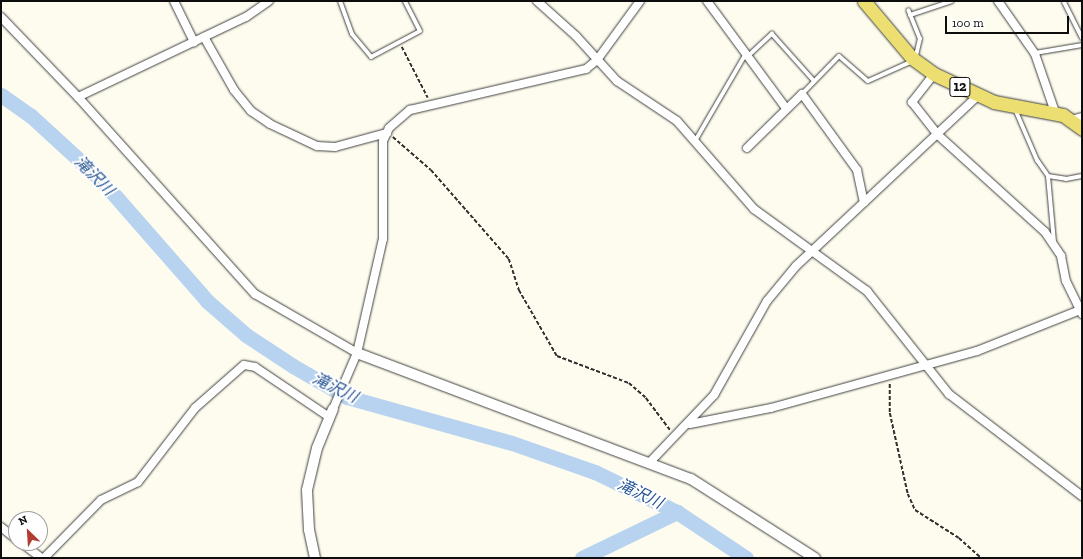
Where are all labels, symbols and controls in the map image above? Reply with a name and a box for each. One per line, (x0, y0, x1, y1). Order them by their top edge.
scale bar (947, 8, 1071, 34)
text: 100 m (952, 16, 984, 30)
road number: 12 (949, 75, 971, 99)
water label: 滝沢川 (70, 152, 118, 200)
water label: 滝沢川 (309, 369, 361, 407)
water label: 滝沢川 (614, 475, 666, 513)
north arrow (8, 511, 48, 551)
text: N (17, 513, 30, 528)

